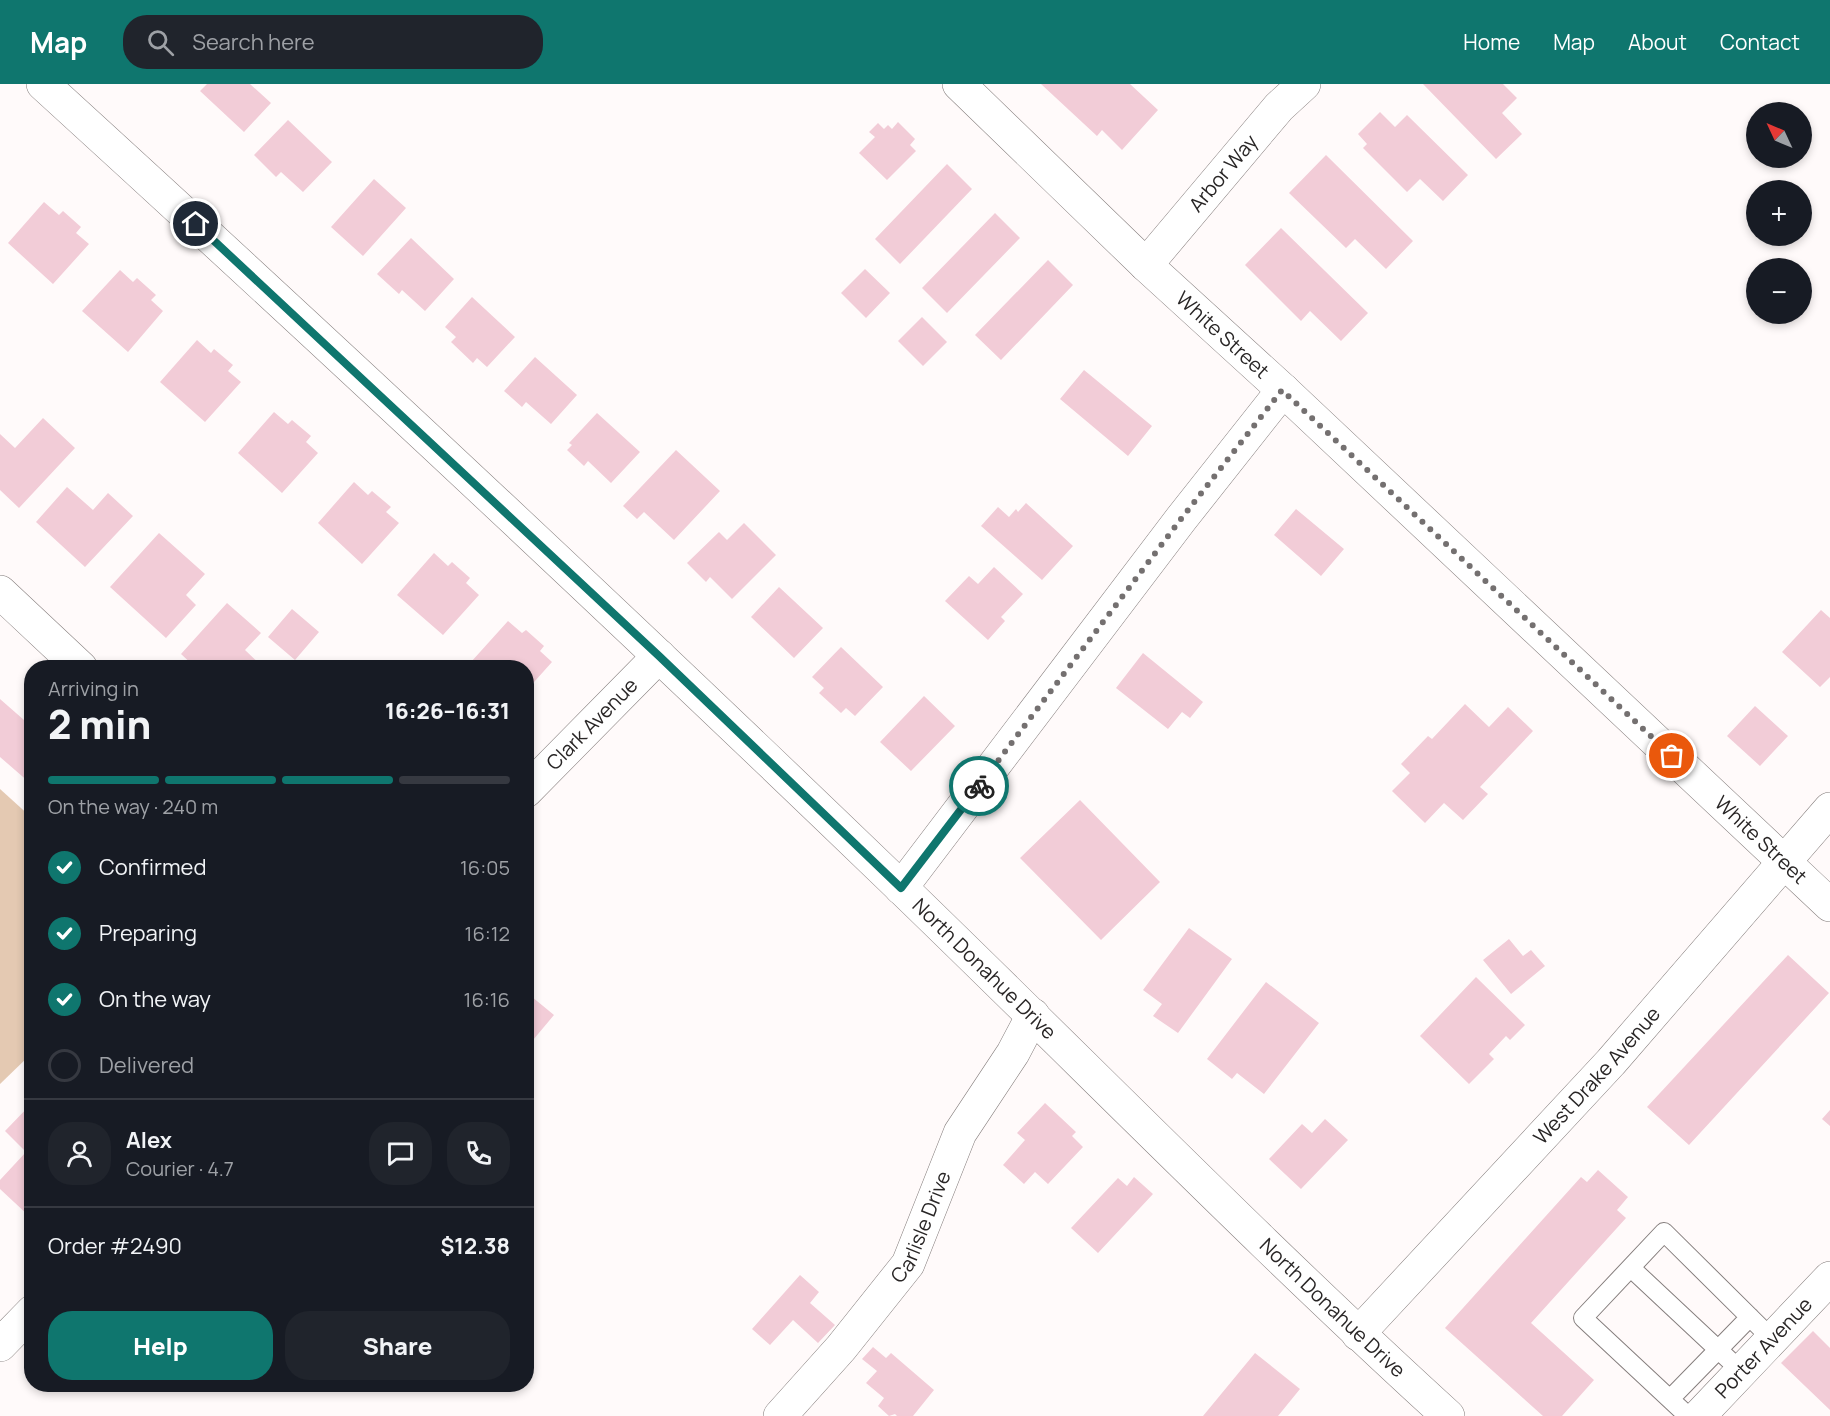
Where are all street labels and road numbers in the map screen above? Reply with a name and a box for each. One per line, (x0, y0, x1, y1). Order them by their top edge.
street label: Arbor Way (1182, 128, 1264, 217)
street label: White Street (1171, 285, 1275, 384)
street label: Clark Avenue (540, 672, 643, 776)
street label: White Street (1709, 789, 1813, 890)
street label: North Donahue Drive (907, 892, 1063, 1045)
street label: West Drake Avenue (1527, 1001, 1666, 1150)
street label: Carlisle Drive (884, 1167, 957, 1288)
street label: North Donahue Drive (1254, 1232, 1411, 1383)
street label: Porter Avenue (1709, 1291, 1818, 1404)

